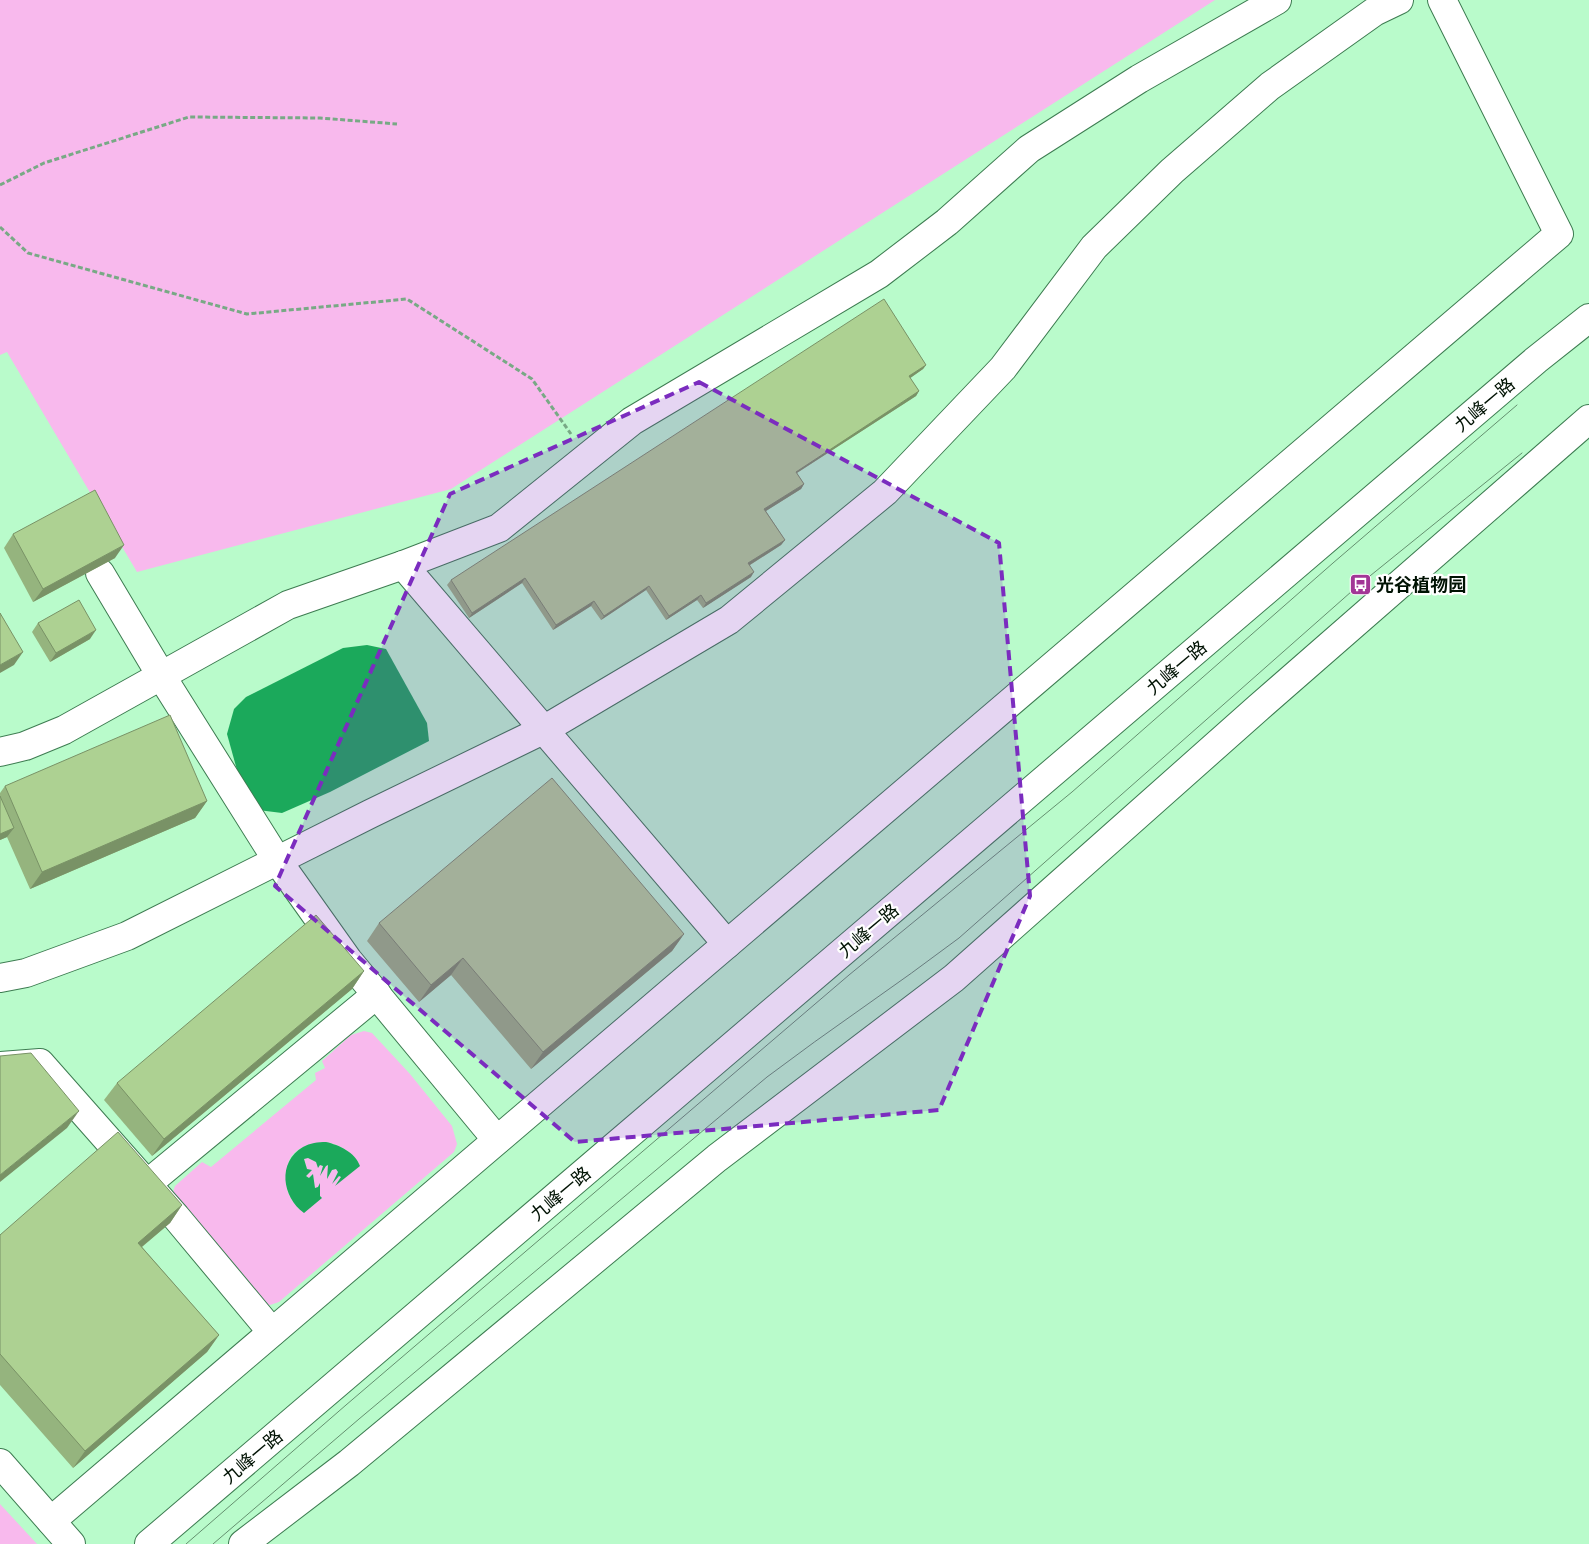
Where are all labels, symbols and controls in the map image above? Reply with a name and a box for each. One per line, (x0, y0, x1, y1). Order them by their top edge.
street label: 九峰一路 (1449, 372, 1519, 436)
bus stop icon: 光谷植物园 (1348, 572, 1372, 596)
place label: 光谷植物园 (1376, 573, 1466, 595)
street label: 九峰一路 (1141, 635, 1211, 699)
street label: 九峰一路 (833, 898, 903, 962)
street label: 九峰一路 (525, 1161, 595, 1225)
street label: 九峰一路 (217, 1424, 287, 1488)

